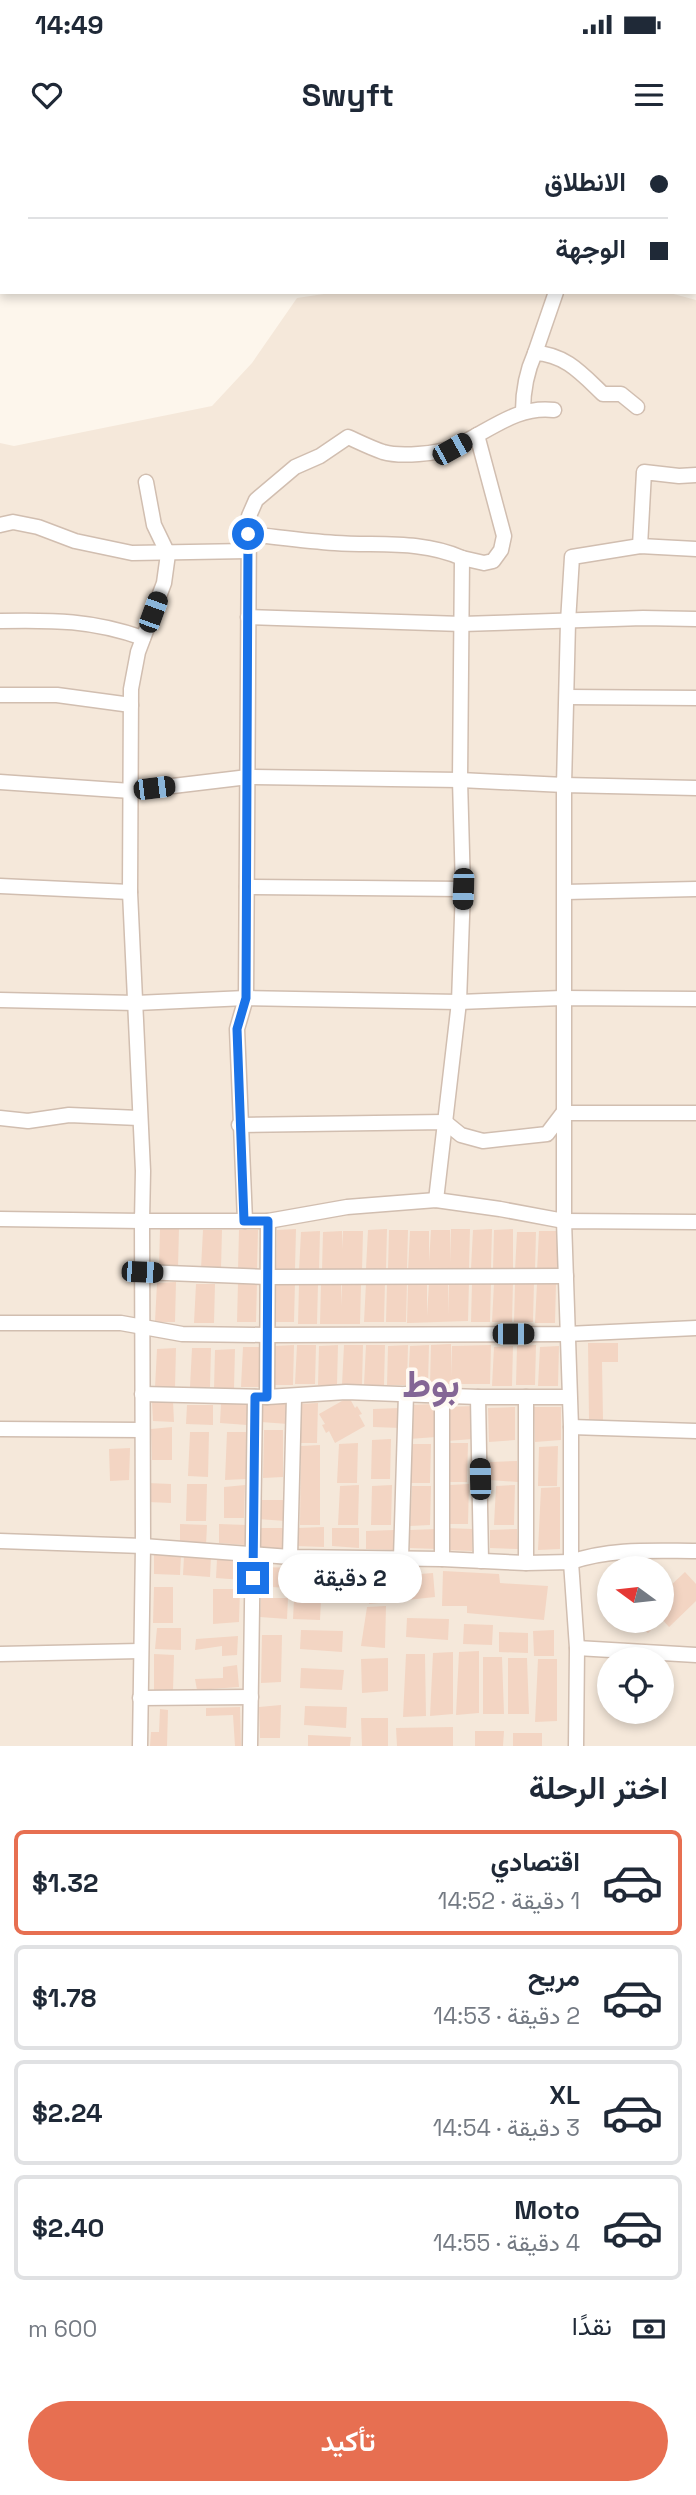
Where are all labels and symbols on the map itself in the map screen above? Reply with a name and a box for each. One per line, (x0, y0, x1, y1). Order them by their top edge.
car (429, 430, 476, 468)
route start (232, 518, 264, 550)
car (136, 589, 171, 635)
car (132, 775, 177, 801)
car (452, 868, 475, 910)
car (121, 1261, 164, 1283)
car (493, 1324, 535, 1345)
district label: بوط (402, 1360, 460, 1408)
car (470, 1458, 491, 1500)
callout: 2 دقيقة (278, 1554, 421, 1602)
north arrow (597, 1556, 674, 1633)
route end (237, 1562, 269, 1594)

